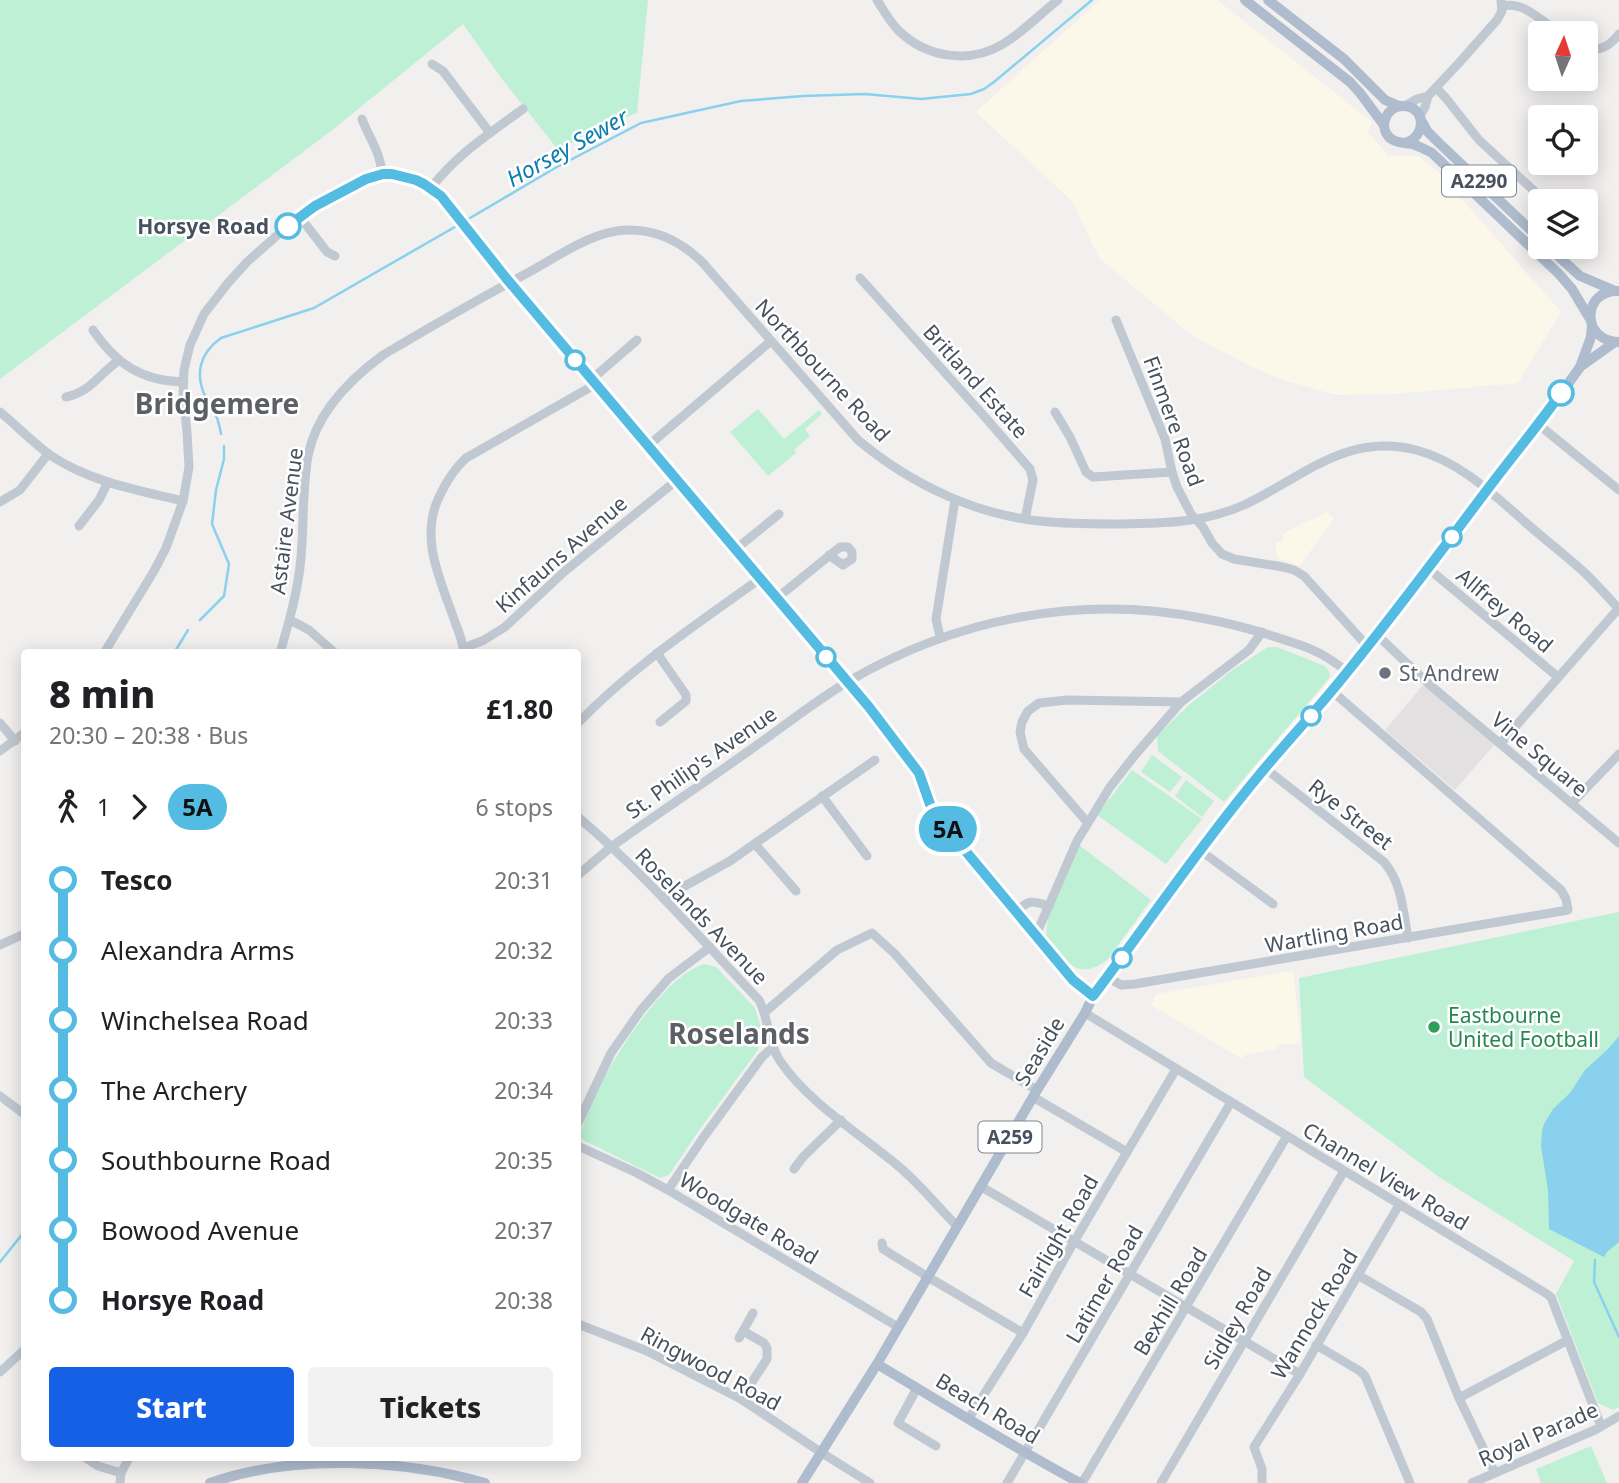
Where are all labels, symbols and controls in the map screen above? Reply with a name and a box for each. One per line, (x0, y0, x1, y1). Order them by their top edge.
north arrow (1528, 21, 1598, 91)
map controls (1528, 21, 1598, 259)
water label: Horsey Sewer (500, 100, 635, 194)
button: locate (1528, 105, 1598, 175)
road number: A2290 (1442, 166, 1516, 196)
button: layers (1528, 189, 1598, 259)
place label: Horsye Road (137, 212, 269, 240)
marker: Horsye Road (275, 213, 301, 239)
street label: Northbourne Road (749, 292, 897, 448)
street label: Britland Estate (917, 318, 1035, 444)
unlabelled marker (565, 350, 585, 370)
street label: Finmere Road (1137, 352, 1211, 490)
unlabelled marker (1548, 380, 1574, 406)
district label: Bridgemere (135, 384, 299, 422)
street label: Astaire Avenue (263, 446, 309, 596)
street label: Kinfauns Avenue (489, 489, 633, 619)
unlabelled marker (1442, 527, 1462, 547)
street label: Allfrey Road (1451, 561, 1559, 659)
unlabelled marker (816, 647, 836, 667)
place label: St Andrew (1399, 659, 1500, 687)
marker: St Andrew (1377, 665, 1393, 681)
text: 8 min (49, 667, 155, 719)
text: £1.80 (486, 691, 553, 727)
street label: St. Philip's Avenue (620, 699, 782, 825)
street label: Vine Square (1486, 705, 1594, 803)
unlabelled marker (1301, 706, 1321, 726)
text: 20:30 – 20:38 · Bus (49, 719, 248, 751)
street label: Rye Street (1303, 772, 1399, 856)
icon: walk (49, 788, 87, 826)
icon: forward (120, 788, 158, 826)
text: 5A (182, 790, 213, 823)
text: 1 (97, 791, 110, 823)
text: 6 stops (475, 791, 553, 823)
line badge: 5A (916, 806, 979, 852)
text: 5A (933, 812, 963, 845)
street label: Roselands Avenue (629, 842, 775, 990)
text: Tesco (101, 862, 172, 898)
text: 20:31 (494, 864, 553, 896)
street label: Wartling Road (1263, 907, 1405, 959)
text: Alexandra Arms (101, 932, 295, 968)
text: 20:32 (494, 934, 553, 966)
unlabelled marker (1112, 948, 1132, 968)
place label: Eastbourne United Football (1448, 1001, 1599, 1053)
text: Winchelsea Road (101, 1002, 309, 1038)
text: 20:33 (494, 1004, 553, 1036)
street label: Seaside (1008, 1011, 1070, 1091)
district label: Roselands (668, 1014, 810, 1052)
marker: Eastbourne United Football (1426, 1019, 1442, 1035)
text: The Archery (101, 1072, 247, 1108)
text: 20:34 (494, 1074, 553, 1106)
street label: Channel View Road (1298, 1115, 1474, 1237)
road number: A259 (978, 1121, 1042, 1152)
text: Southbourne Road (101, 1142, 331, 1178)
text: 20:35 (494, 1144, 553, 1176)
street label: Woodgate Road (674, 1165, 824, 1271)
street label: Fairlight Road (1012, 1170, 1104, 1302)
text: Bowood Avenue (101, 1212, 299, 1248)
text: 20:37 (494, 1214, 553, 1246)
street label: Latimer Road (1059, 1220, 1149, 1348)
street label: Bexhill Road (1127, 1242, 1213, 1360)
street label: Wannock Road (1264, 1244, 1364, 1384)
street label: Sidley Road (1197, 1262, 1277, 1374)
text: Horsye Road (101, 1282, 264, 1318)
text: 20:38 (494, 1284, 553, 1316)
street label: Ringwood Road (636, 1319, 786, 1417)
street label: Beach Road (931, 1366, 1045, 1450)
button: Start (49, 1367, 294, 1447)
button: Tickets (308, 1367, 553, 1447)
street label: Royal Parade (1474, 1395, 1602, 1473)

